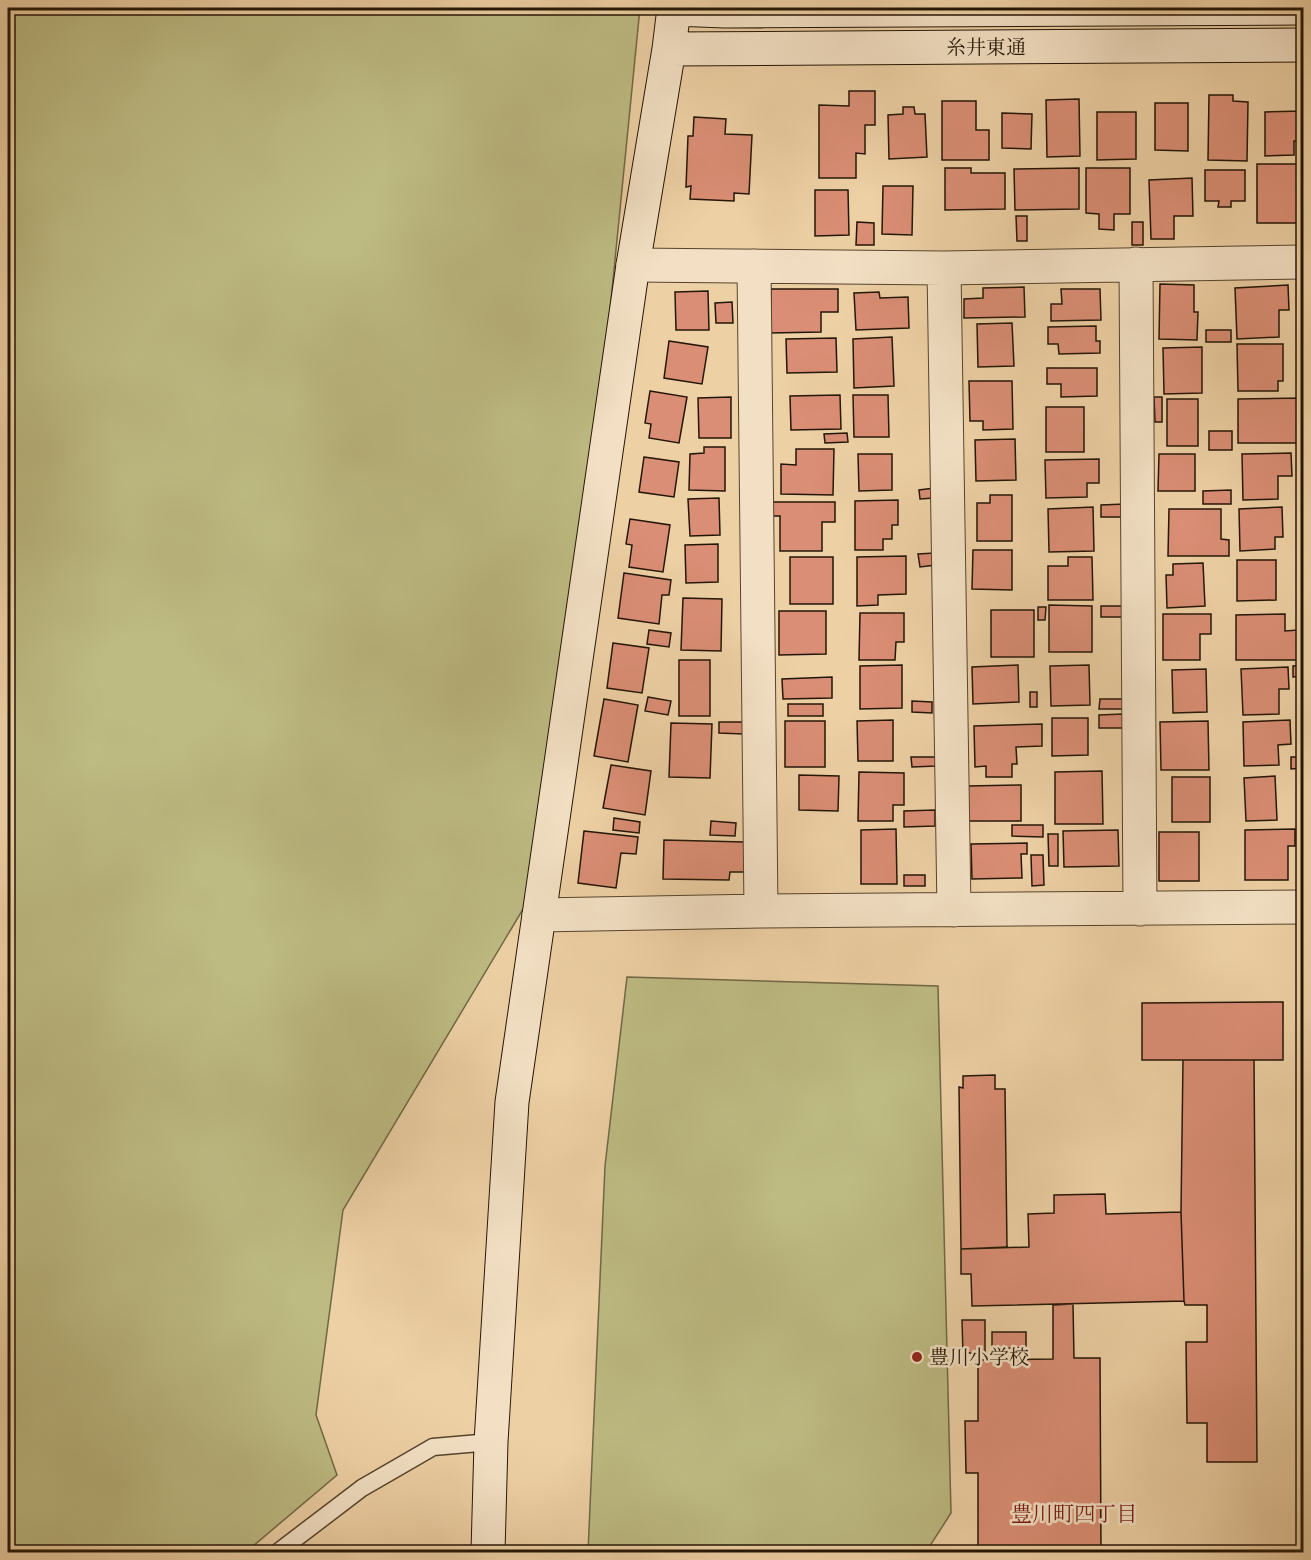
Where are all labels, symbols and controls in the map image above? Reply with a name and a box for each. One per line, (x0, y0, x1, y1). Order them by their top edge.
street label: 糸井東通 (946, 36, 1026, 61)
place label: 豊川小学校 (929, 1346, 1029, 1371)
marker: 豊川小学校 (910, 1350, 924, 1364)
district label: 豊川町四丁目 (1011, 1502, 1137, 1528)

